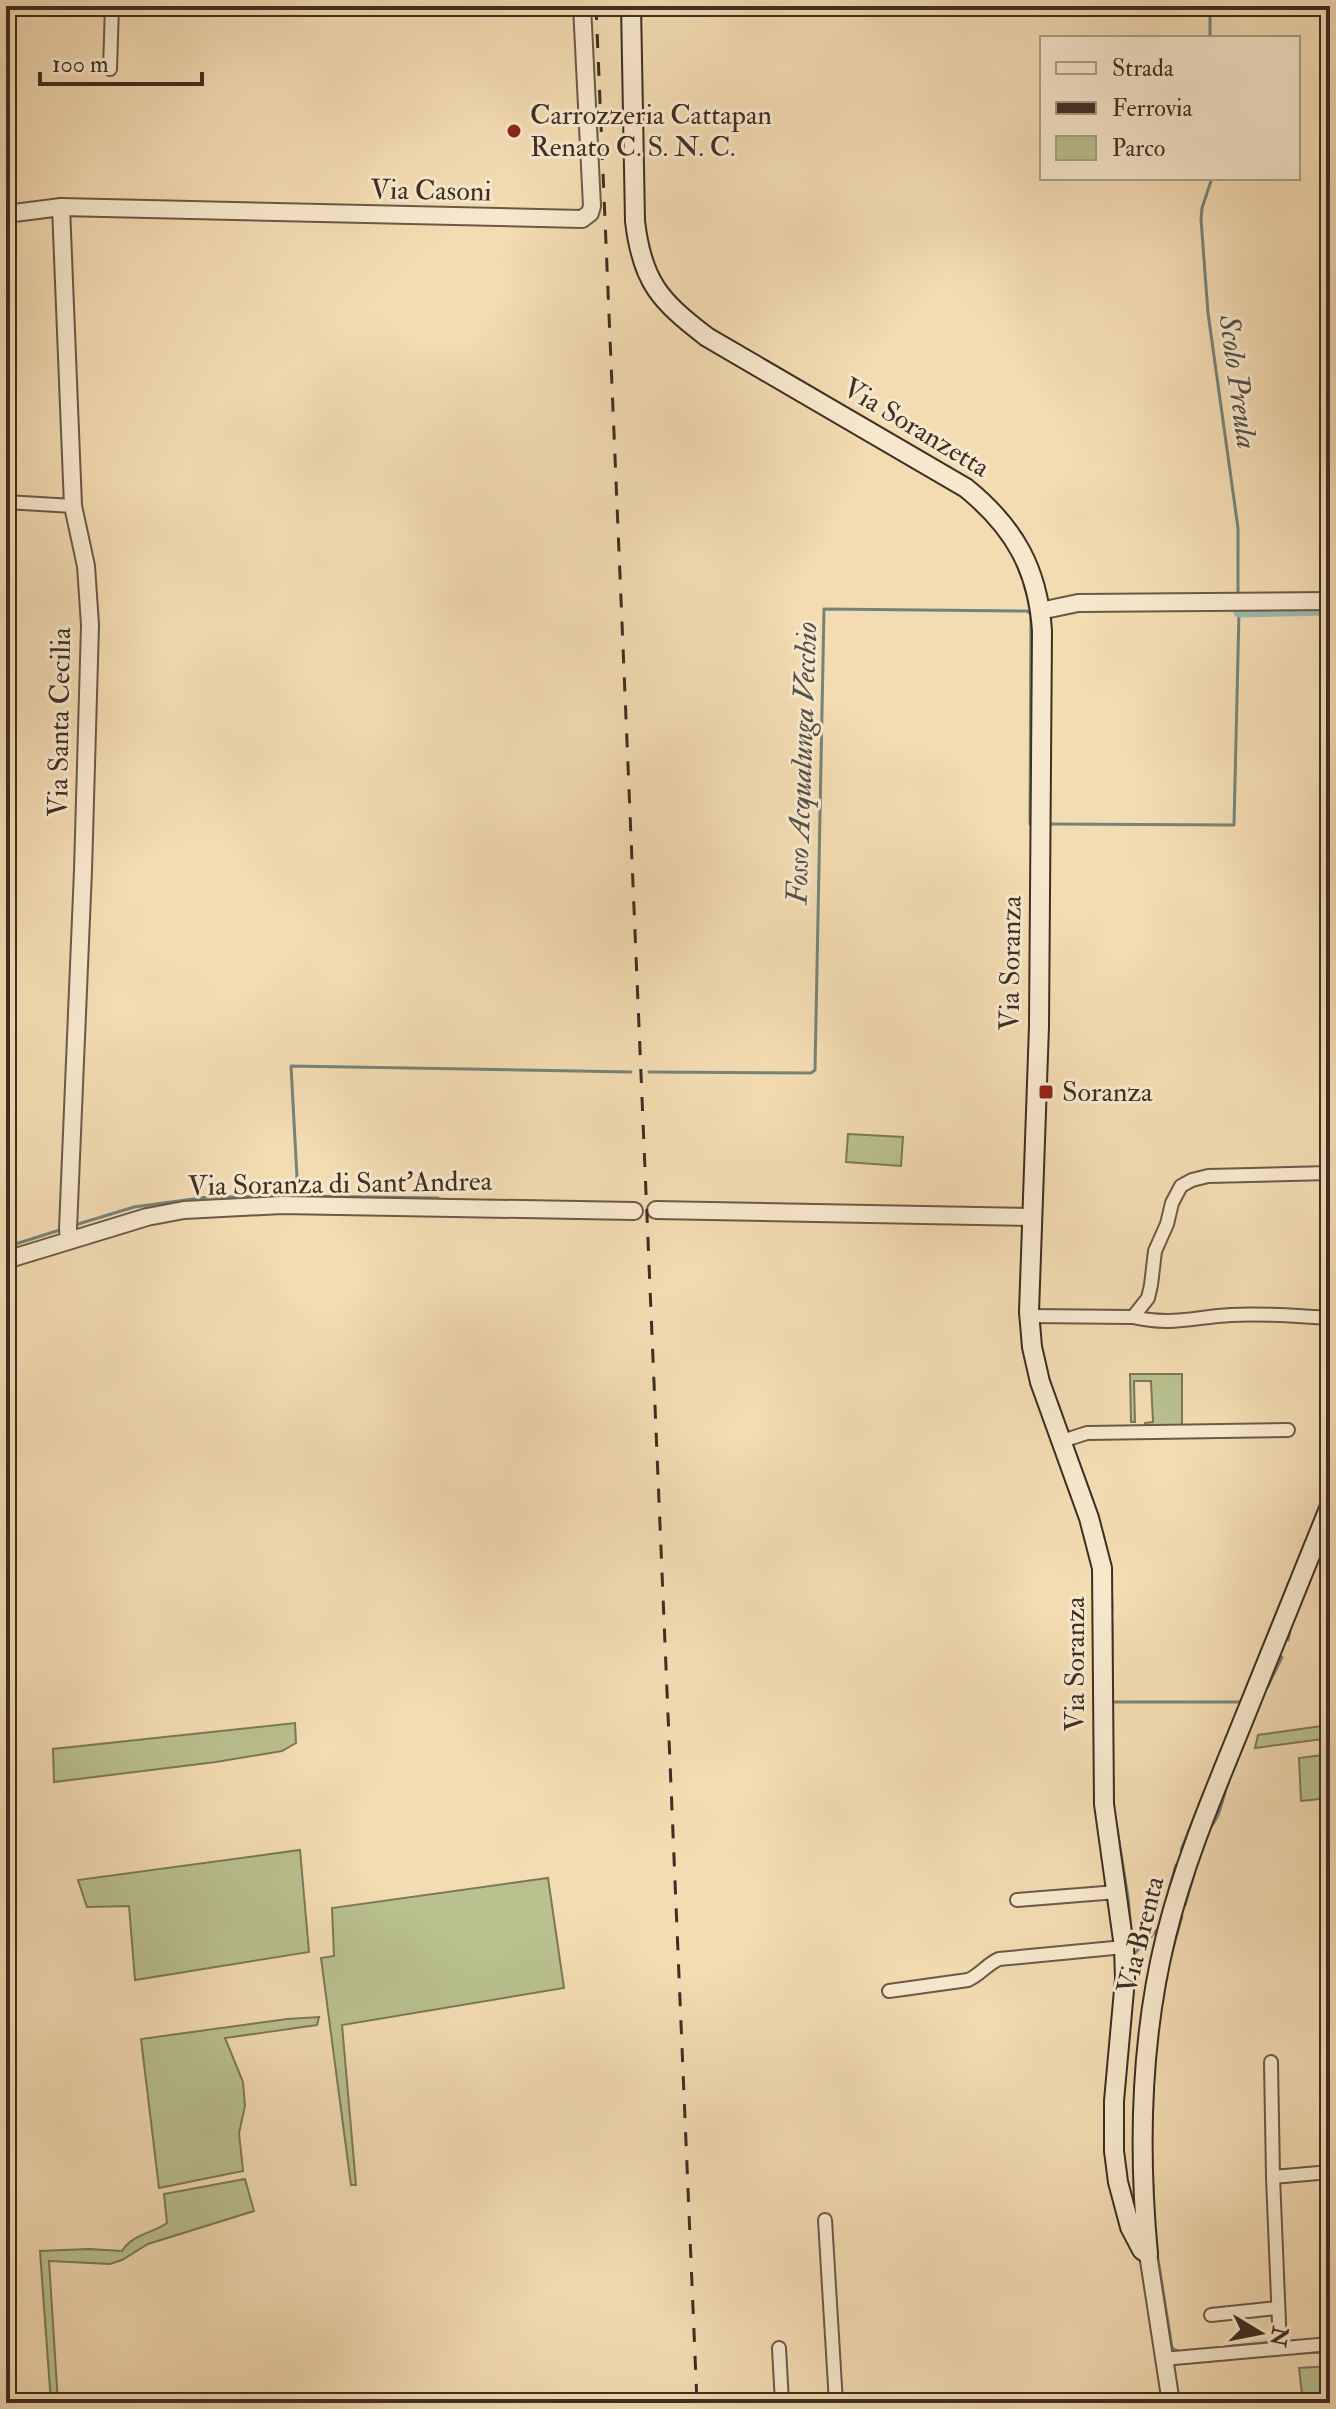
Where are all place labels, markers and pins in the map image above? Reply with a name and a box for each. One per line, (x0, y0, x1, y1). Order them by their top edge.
place label: Carrozzeria Cattapan Renato C. S. N. C. (530, 98, 772, 165)
marker: Carrozzeria Cattapan Renato C. S. N. C. (505, 122, 523, 140)
place label: Soranza (1062, 1075, 1153, 1110)
marker: Soranza (1037, 1083, 1055, 1101)

